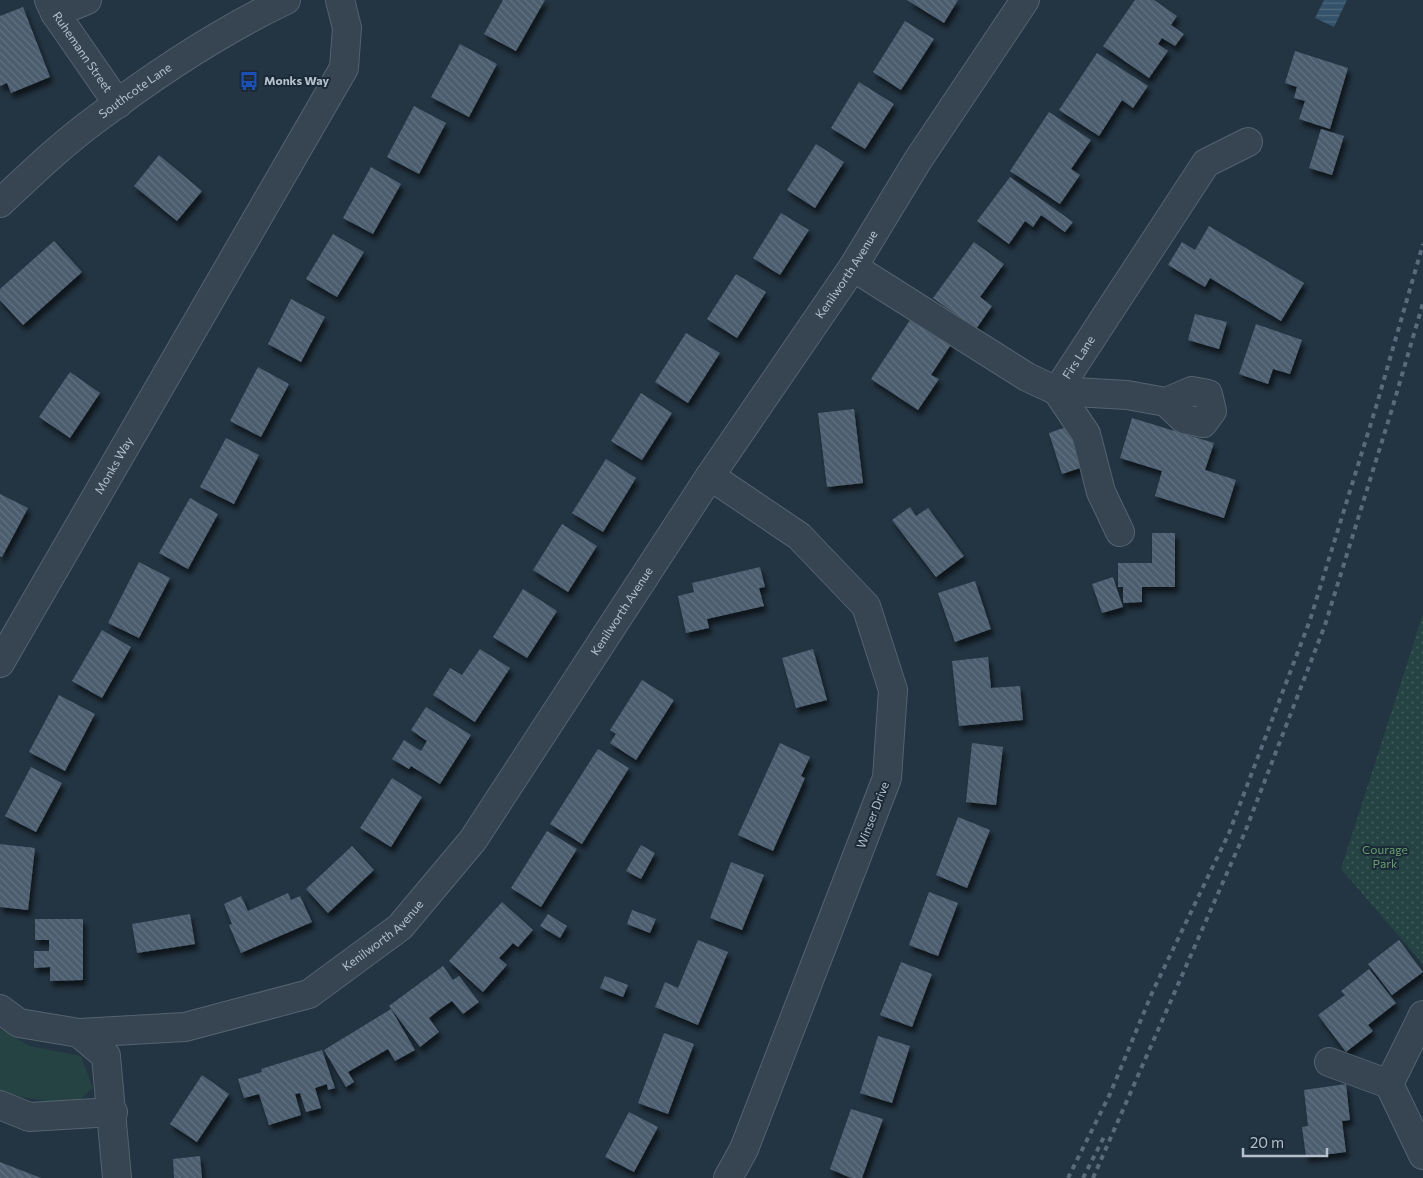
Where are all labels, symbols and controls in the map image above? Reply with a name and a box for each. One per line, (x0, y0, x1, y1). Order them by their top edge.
street label: Ruhemann Street (50, 9, 116, 95)
street label: Southcote Lane (96, 60, 174, 121)
bus stop icon: Monks Way (238, 70, 260, 92)
place label: Monks Way (264, 73, 329, 87)
street label: Kenilworth Avenue (812, 227, 880, 321)
street label: Firs Lane (1059, 333, 1097, 381)
street label: Monks Way (91, 434, 135, 496)
street label: Kenilworth Avenue (587, 564, 655, 658)
street label: Winser Drive (853, 779, 891, 850)
park label: Courage Park (1362, 842, 1408, 870)
street label: Kenilworth Avenue (339, 897, 426, 973)
scale bar (1243, 1126, 1327, 1158)
text: 20 m (1250, 1133, 1284, 1151)

